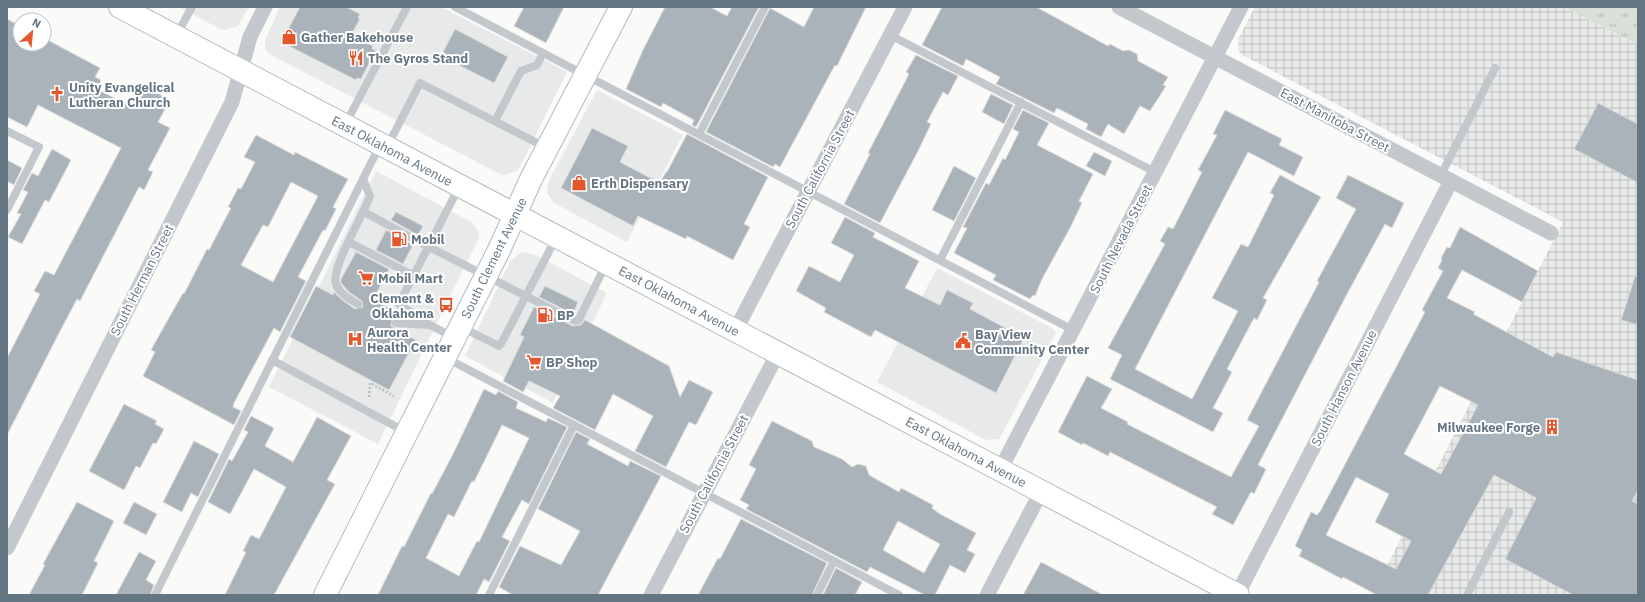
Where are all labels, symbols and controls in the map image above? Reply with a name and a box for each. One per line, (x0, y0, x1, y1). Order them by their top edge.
north arrow (12, 12, 52, 52)
text: N (30, 15, 43, 31)
shop icon: Gather Bakehouse (280, 28, 298, 46)
place label: Gather Bakehouse (301, 29, 413, 46)
restaurant icon: The Gyros Stand (347, 49, 365, 67)
place label: The Gyros Stand (368, 50, 468, 67)
place label: Unity Evangelical Lutheran Church (69, 79, 175, 111)
street label: East Manitoba Street (1277, 84, 1393, 156)
church icon: Unity Evangelical Lutheran Church (48, 85, 66, 103)
street label: South California Street (782, 107, 858, 231)
street label: East Oklahoma Avenue (329, 112, 455, 190)
shop icon: Erth Dispensary (570, 174, 588, 192)
place label: Erth Dispensary (591, 175, 689, 192)
street label: South Nevada Street (1086, 182, 1156, 296)
street label: South Clement Avenue (457, 195, 531, 321)
street label: South Herman Street (107, 221, 177, 339)
fuel station icon: Mobil (390, 230, 408, 248)
place label: Mobil (411, 231, 445, 248)
street label: East Oklahoma Avenue (616, 262, 742, 340)
supermarket icon: Mobil Mart (357, 269, 375, 287)
place label: Mobil Mart (378, 270, 443, 287)
place label: Clement & Oklahoma (370, 290, 435, 322)
bus stop icon: Clement & Oklahoma (437, 296, 455, 314)
fuel station icon: BP (536, 306, 554, 324)
place label: BP (557, 307, 575, 324)
place label: Aurora Health Center (367, 324, 452, 356)
place label: Bay View Community Center (975, 326, 1089, 358)
street label: South Hanson Avenue (1307, 327, 1381, 449)
hospital icon: Aurora Health Center (346, 330, 364, 348)
public building icon: Bay View Community Center (954, 332, 972, 350)
supermarket icon: BP Shop (525, 353, 543, 371)
place label: BP Shop (546, 354, 597, 371)
street label: South California Street (676, 412, 752, 536)
street label: East Oklahoma Avenue (903, 413, 1029, 491)
building icon: Milwaukee Forge (1543, 418, 1561, 436)
place label: Milwaukee Forge (1437, 419, 1540, 436)

